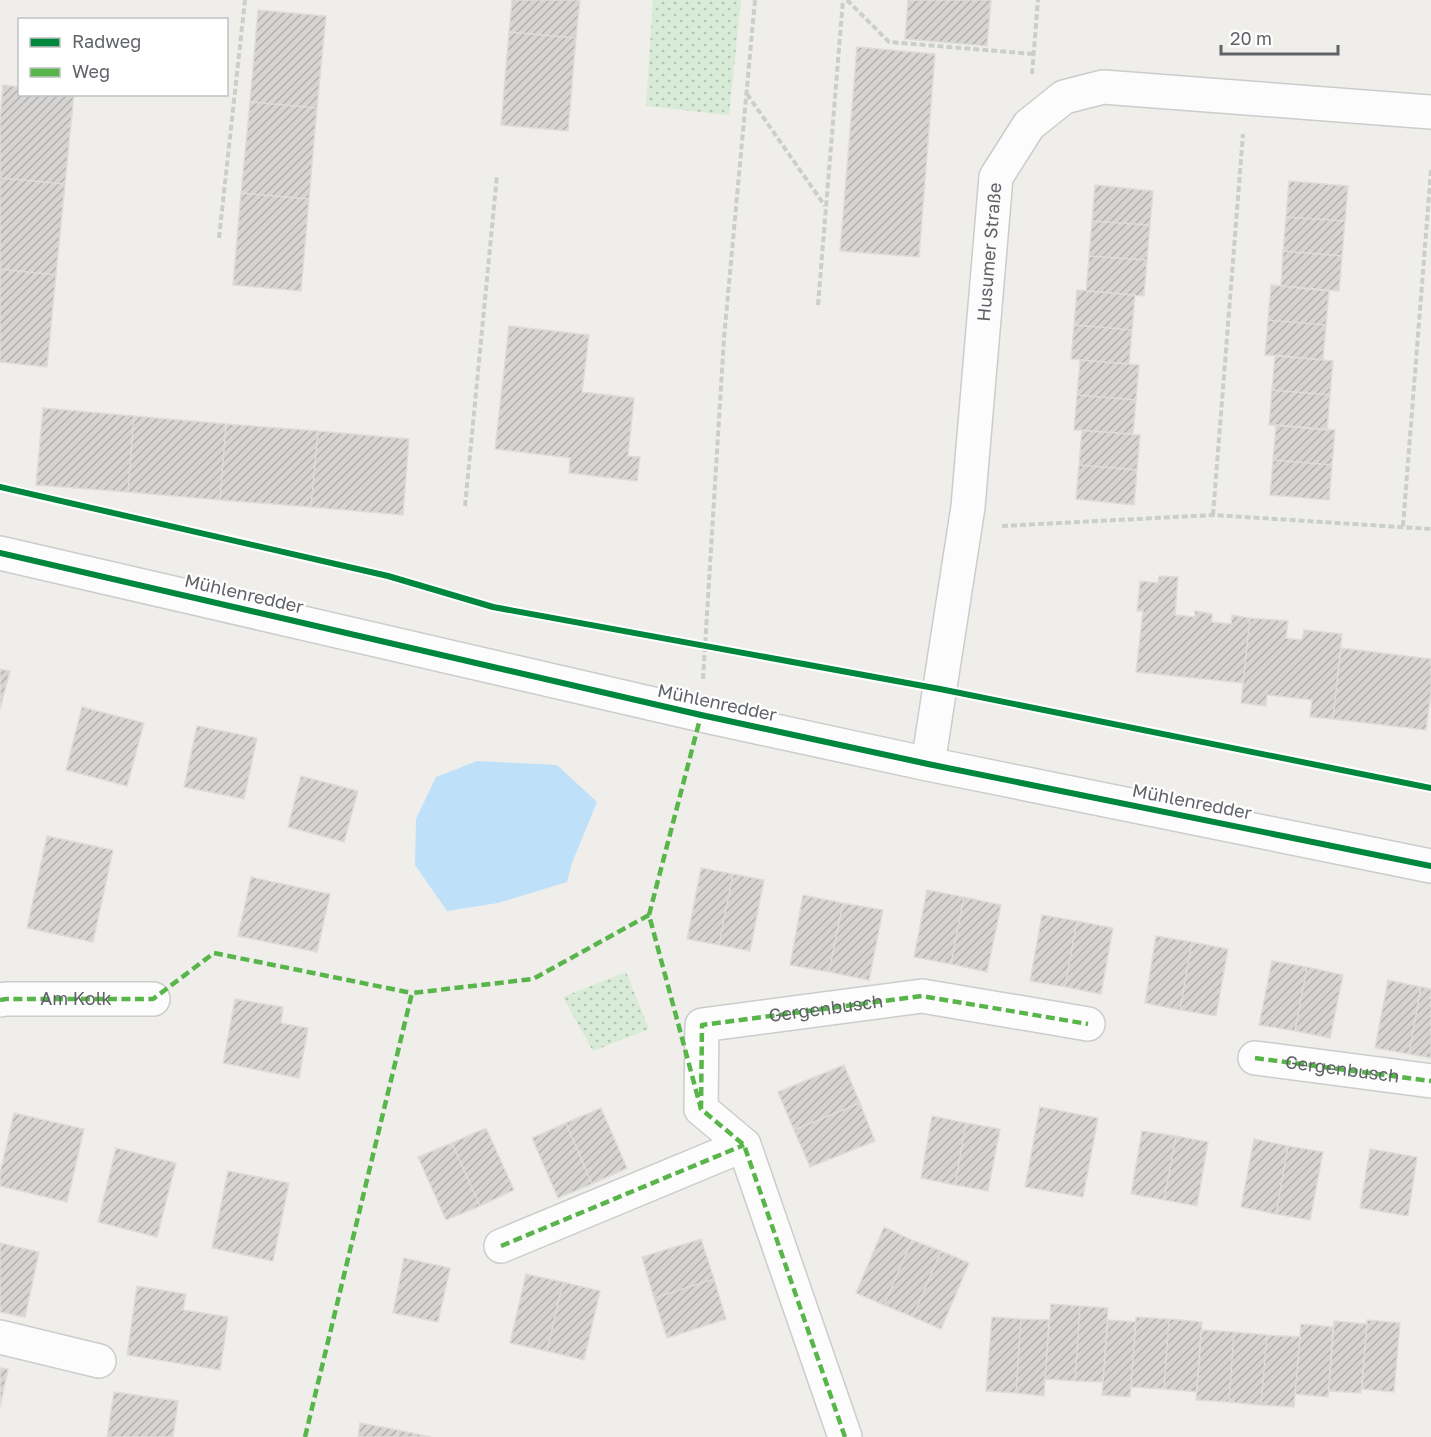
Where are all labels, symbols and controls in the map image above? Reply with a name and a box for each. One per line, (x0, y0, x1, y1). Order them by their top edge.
legend (18, 18, 228, 96)
scale bar (1221, 18, 1338, 56)
text: 20 m (1230, 27, 1272, 49)
text: Radweg (72, 30, 141, 52)
text: Weg (72, 60, 110, 82)
street label: Husumer Straße (972, 182, 1005, 322)
street label: Mühlenredder (183, 569, 306, 617)
street label: Mühlenredder (656, 679, 779, 725)
street label: Mühlenredder (1130, 779, 1254, 823)
street label: Am Kolk (40, 987, 112, 1009)
street label: Gergenbusch (767, 989, 884, 1026)
street label: Gergenbusch (1284, 1050, 1401, 1087)

